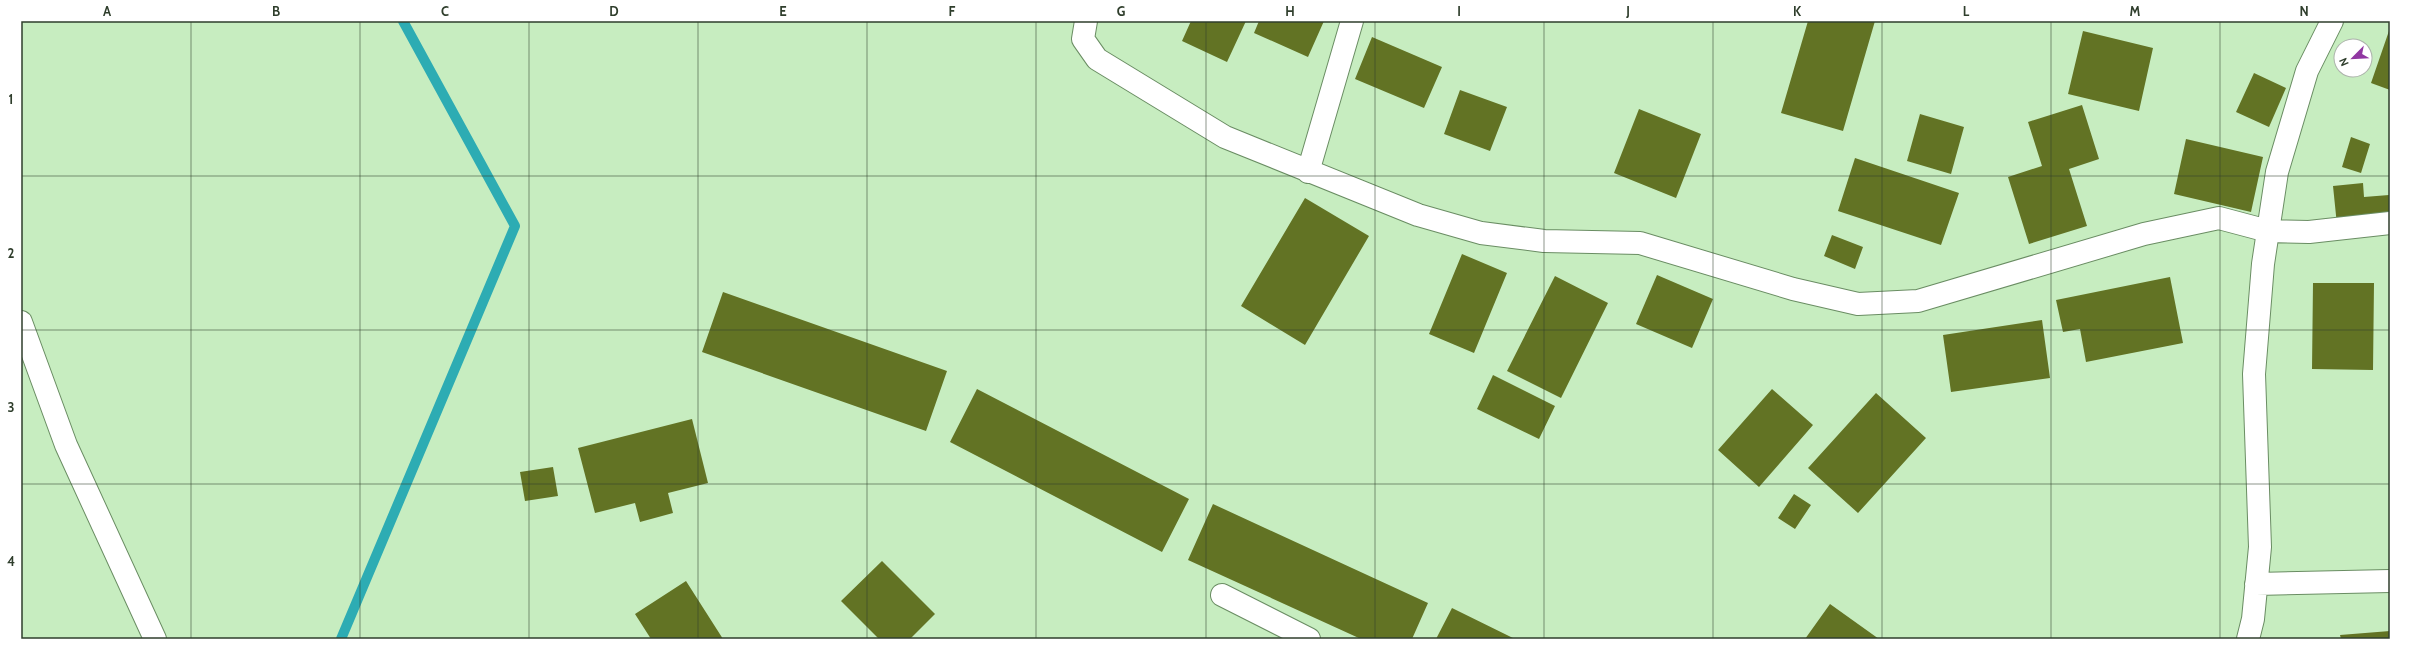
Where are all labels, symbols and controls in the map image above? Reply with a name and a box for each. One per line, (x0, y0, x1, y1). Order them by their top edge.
text: A (103, 3, 112, 19)
text: B (272, 3, 280, 19)
text: C (441, 3, 449, 19)
text: D (609, 3, 619, 19)
text: E (779, 3, 787, 19)
text: F (949, 3, 956, 19)
text: G (1117, 3, 1126, 19)
text: H (1285, 3, 1295, 19)
text: I (1457, 3, 1461, 19)
text: J (1625, 3, 1630, 19)
text: K (1793, 3, 1802, 19)
text: L (1963, 3, 1970, 19)
text: M (2130, 3, 2141, 19)
text: N (2299, 3, 2309, 19)
north arrow (2333, 38, 2373, 78)
text: N (2336, 56, 2352, 68)
text: 1 (9, 91, 13, 107)
text: 2 (8, 245, 15, 261)
text: 3 (7, 399, 15, 415)
text: 4 (7, 553, 15, 569)

